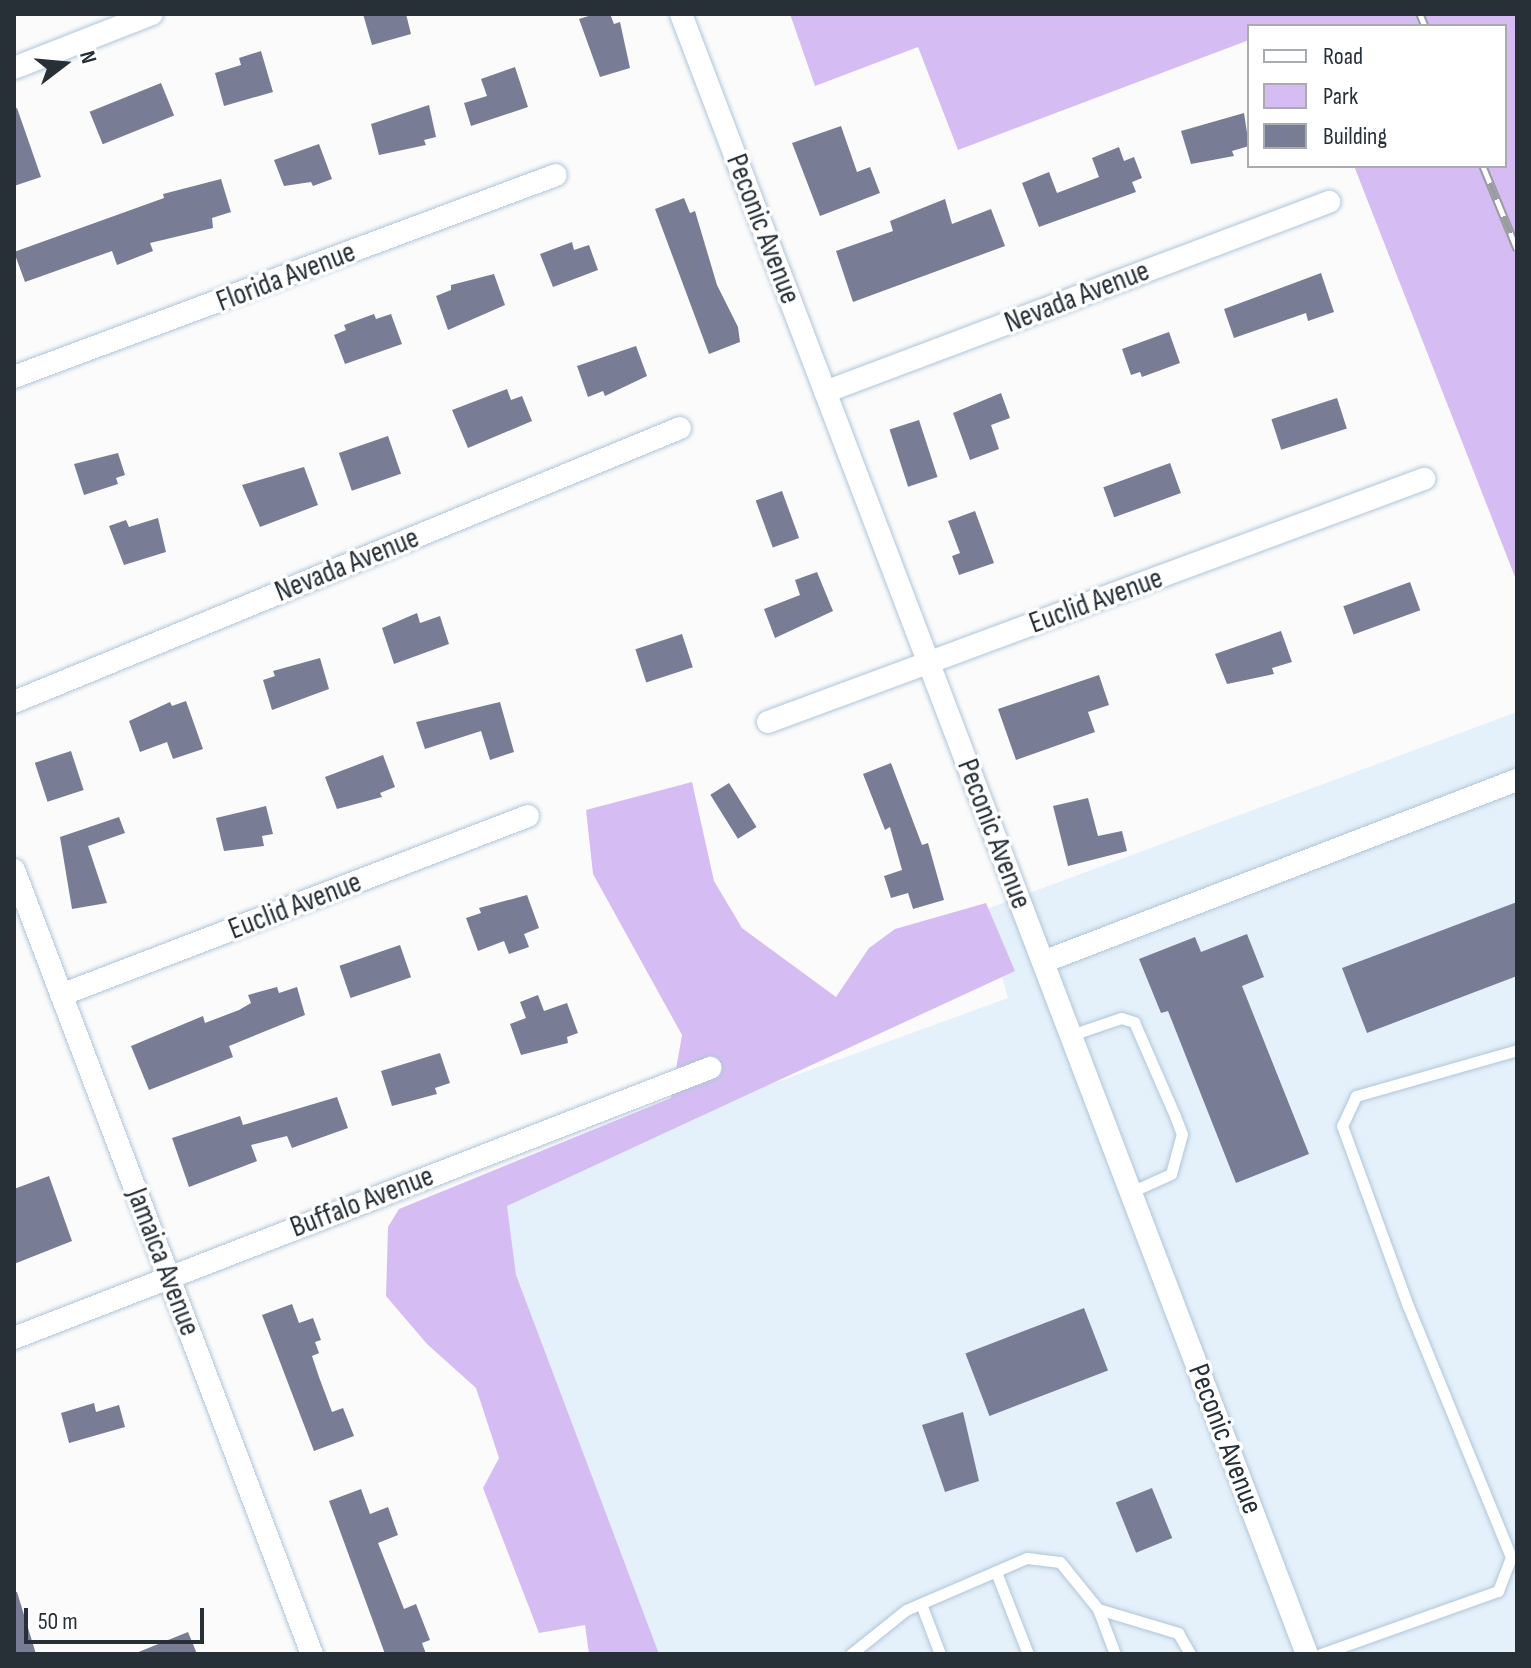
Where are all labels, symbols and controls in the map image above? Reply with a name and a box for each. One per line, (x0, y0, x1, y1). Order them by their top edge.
north arrow (24, 24, 104, 104)
legend (1247, 24, 1507, 168)
text: Road (1323, 42, 1363, 71)
text: N (73, 48, 102, 67)
text: Park (1323, 82, 1358, 111)
text: Building (1323, 122, 1387, 151)
street label: Peconic Avenue (718, 149, 808, 309)
street label: Florida Avenue (211, 234, 361, 320)
street label: Nevada Avenue (1000, 253, 1154, 341)
street label: Nevada Avenue (270, 520, 424, 610)
street label: Euclid Avenue (1024, 560, 1168, 642)
street label: Peconic Avenue (949, 754, 1039, 914)
street label: Euclid Avenue (224, 864, 366, 948)
street label: Buffalo Avenue (285, 1158, 439, 1246)
street label: Jamaica Avenue (118, 1183, 208, 1341)
street label: Peconic Avenue (1180, 1359, 1270, 1519)
scale bar (28, 1592, 208, 1642)
text: 50 m (38, 1607, 78, 1636)

